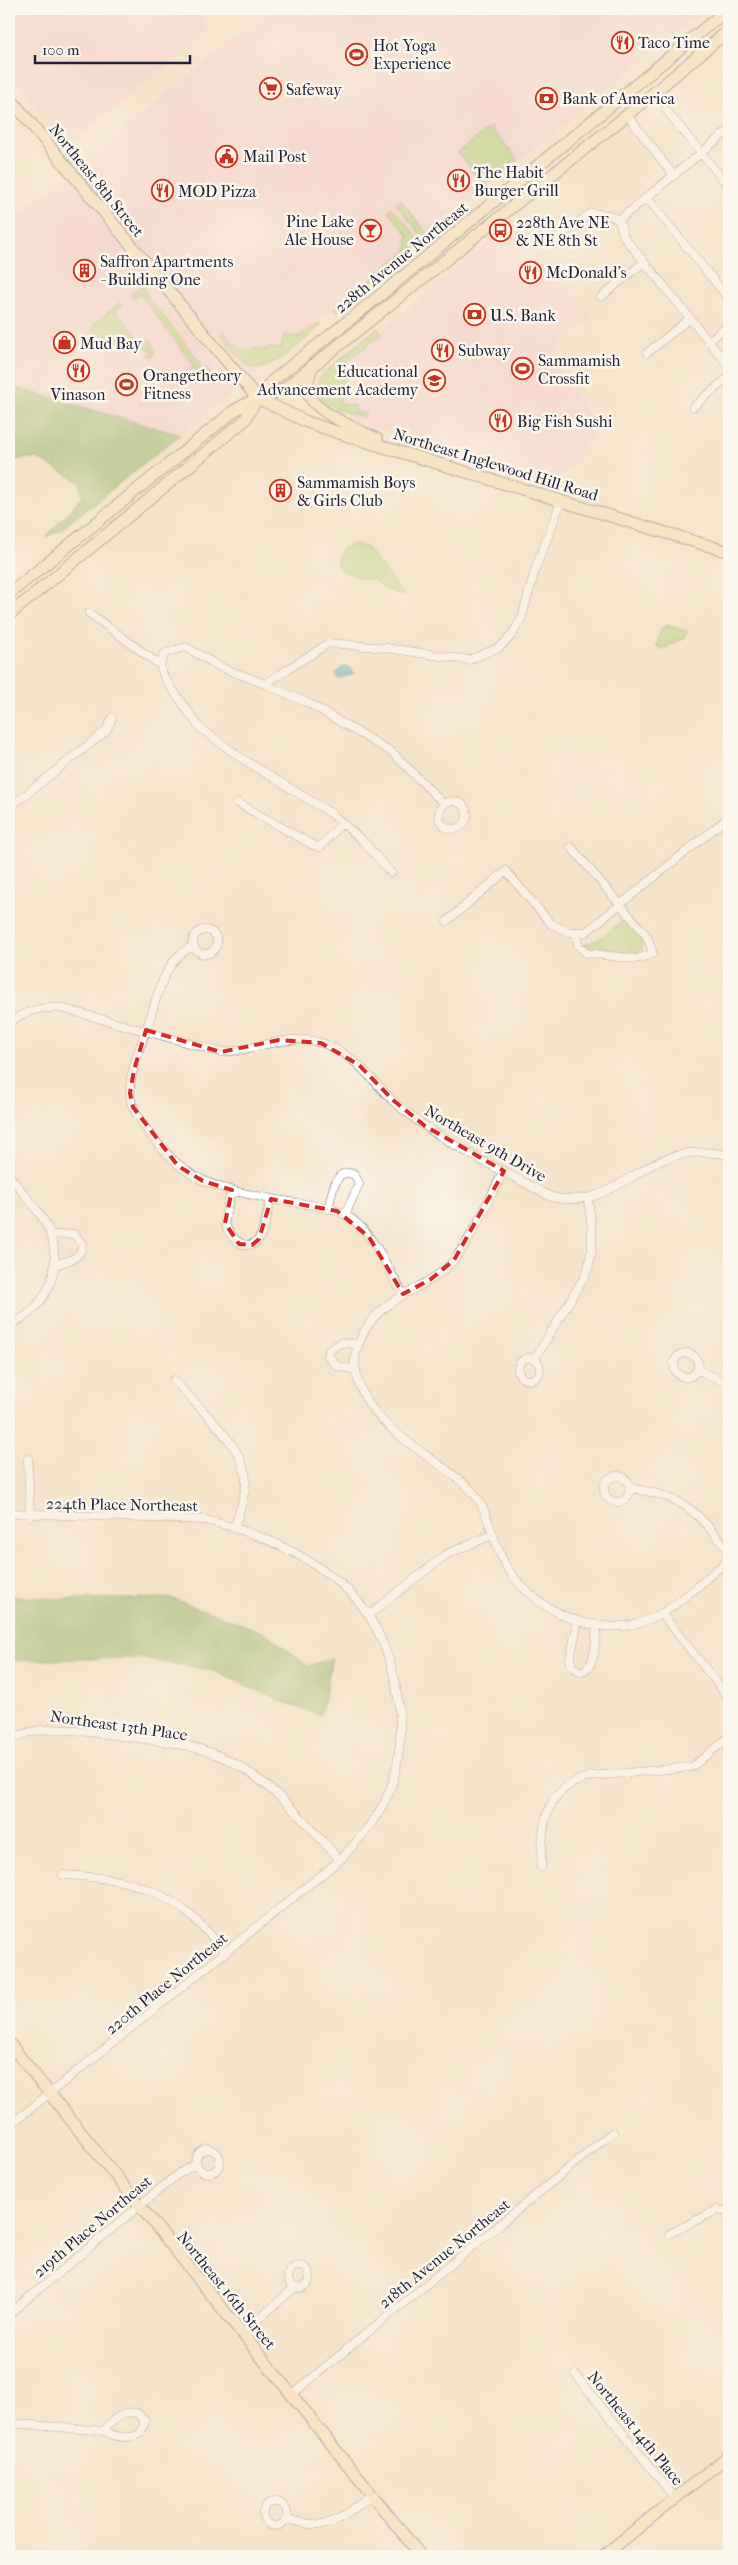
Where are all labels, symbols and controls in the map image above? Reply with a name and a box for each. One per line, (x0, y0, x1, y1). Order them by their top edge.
restaurant icon: Taco Time (610, 30, 634, 54)
scale bar (35, 32, 190, 64)
place label: Taco Time (638, 33, 710, 52)
place label: Hot Yoga Experience (373, 36, 451, 73)
text: 100 m (42, 41, 80, 59)
sports icon: Hot Yoga Experience (345, 42, 369, 66)
supermarket icon: Safeway (258, 77, 282, 101)
place label: Safeway (286, 80, 342, 99)
bank icon: Bank of America (534, 86, 558, 110)
place label: Bank of America (562, 89, 675, 108)
street label: Northeast 8th Street (45, 120, 148, 241)
public building icon: Mail Post (215, 144, 239, 168)
place label: Mail Post (243, 147, 307, 166)
place label: The Habit Burger Grill (474, 163, 559, 200)
restaurant icon: The Habit Burger Grill (446, 169, 470, 193)
restaurant icon: MOD Pizza (150, 179, 174, 203)
place label: MOD Pizza (178, 182, 257, 201)
street label: 228th Avenue Northeast (331, 198, 472, 317)
place label: Pine Lake Ale House (284, 212, 354, 249)
place label: 228th Ave NE & NE 8th St (516, 213, 610, 250)
bar icon: Pine Lake Ale House (358, 218, 382, 242)
bus stop icon: 228th Ave NE & NE 8th St (488, 219, 512, 243)
place label: Saffron Apartments - Building One (100, 252, 234, 289)
building icon: Saffron Apartments - Building One (72, 258, 96, 282)
restaurant icon: McDonald's (518, 260, 542, 284)
place label: McDonald's (546, 263, 627, 282)
bank icon: U.S. Bank (462, 303, 486, 327)
place label: U.S. Bank (490, 306, 556, 325)
shop icon: Mud Bay (52, 331, 76, 355)
place label: Mud Bay (80, 334, 142, 353)
restaurant icon: Subway (430, 338, 454, 362)
place label: Subway (458, 341, 511, 360)
place label: Sammamish Crossfit (538, 351, 621, 388)
sports icon: Sammamish Crossfit (510, 357, 534, 381)
restaurant icon: Vinason (66, 358, 90, 382)
place label: Educational Advancement Academy (256, 362, 419, 399)
place label: Orangetheory Fitness (143, 366, 242, 403)
school or university icon: Educational Advancement Academy (422, 368, 446, 392)
sports icon: Orangetheory Fitness (115, 372, 139, 396)
place label: Vinason (50, 385, 106, 404)
restaurant icon: Big Fish Sushi (489, 409, 513, 433)
place label: Big Fish Sushi (517, 412, 613, 431)
street label: Northeast Inglewood Hill Road (391, 424, 601, 505)
place label: Sammamish Boys & Girls Club (297, 473, 415, 510)
building icon: Sammamish Boys & Girls Club (269, 479, 293, 503)
street label: Northeast 9th Drive (422, 1101, 550, 1186)
street label: 224th Place Northeast (46, 1494, 199, 1515)
street label: Northeast 13th Place (49, 1706, 189, 1745)
street label: 220th Place Northeast (101, 1928, 231, 2038)
street label: 219th Place Northeast (29, 2171, 156, 2281)
street label: 218th Avenue Northeast (375, 2194, 514, 2312)
street label: Northeast 16th Street (173, 2227, 280, 2353)
street label: Northeast 14th Place (584, 2367, 688, 2489)

